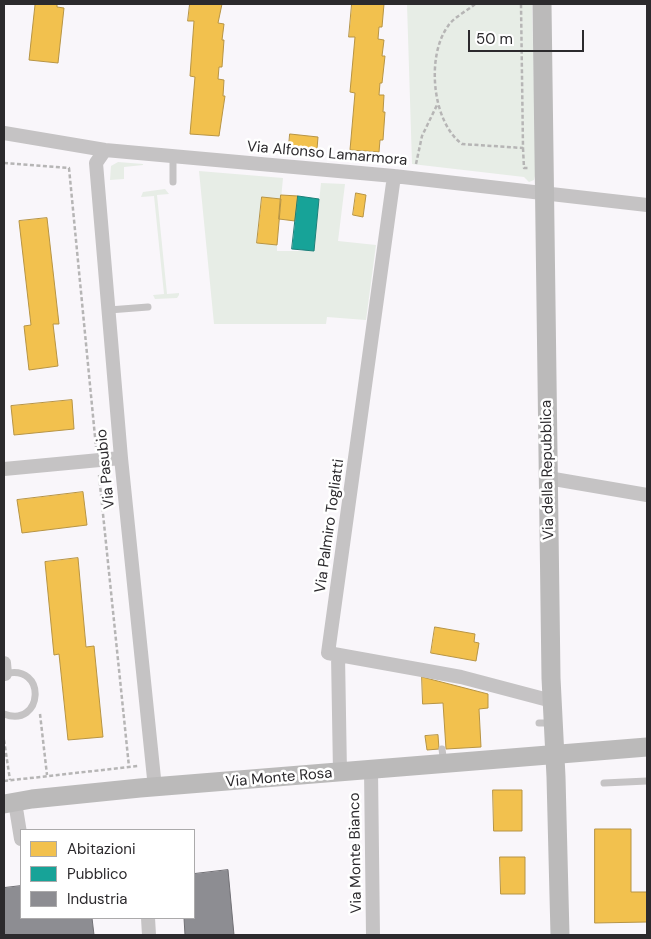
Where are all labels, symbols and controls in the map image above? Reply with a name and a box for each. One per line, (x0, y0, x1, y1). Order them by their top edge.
scale bar (471, 20, 587, 52)
text: 50 m (476, 29, 513, 49)
street label: Via Alfonso Lamarmora (246, 138, 408, 170)
street label: Via della Repubblica (538, 400, 558, 540)
street label: Via Pasubio (93, 428, 119, 510)
street label: Via Palmiro Togliatti (312, 458, 348, 594)
street label: Via Monte Rosa (225, 764, 333, 792)
street label: Via Monte Bianco (346, 792, 366, 914)
legend (20, 829, 195, 919)
text: Abitazioni (67, 839, 136, 859)
text: Pubblico (67, 864, 128, 884)
text: Industria (67, 889, 128, 909)

